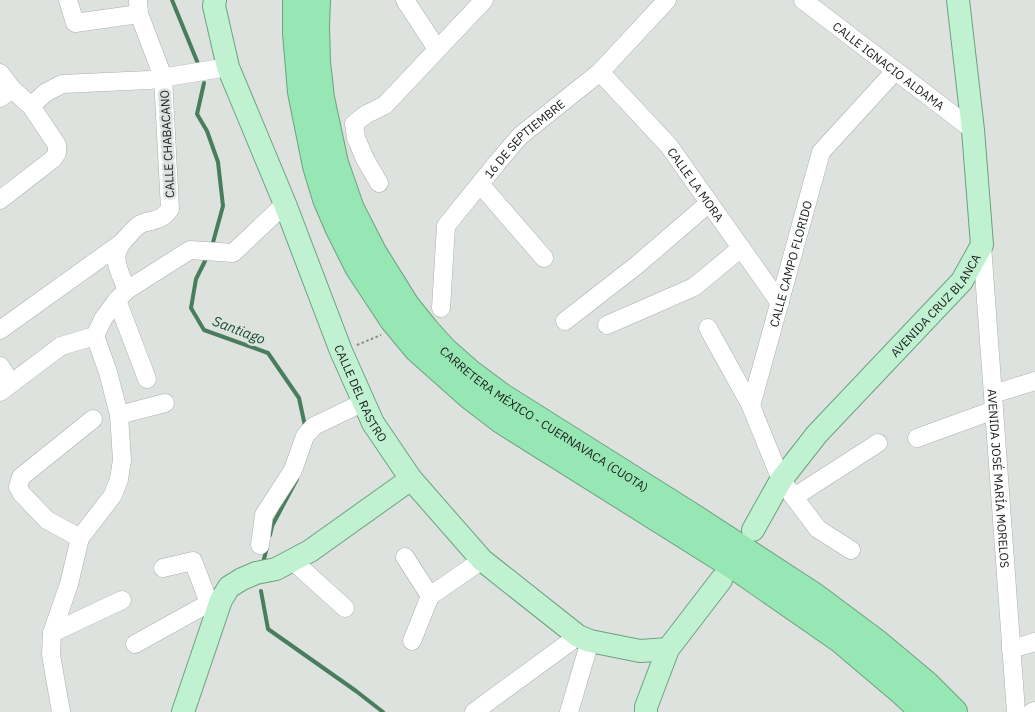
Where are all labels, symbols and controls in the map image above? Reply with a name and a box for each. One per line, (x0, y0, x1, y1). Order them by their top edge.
street label: CALLE IGNACIO ALDAMA (830, 18, 948, 113)
street label: CALLE CHABACANO (157, 90, 177, 198)
street label: 16 DE SEPTIEMBRE (481, 96, 568, 181)
street label: CALLE LA MORA (665, 144, 728, 225)
street label: CALLE CAMPO FLORIDO (766, 199, 815, 329)
street label: AVENIDA CRUZ BLANCA (887, 251, 983, 360)
water label: Santiago (210, 312, 268, 348)
street label: CALLE DEL RASTRO (332, 342, 391, 445)
street label: CARRETERA MÉXICO - CUERNAVACA (CUOTA) (437, 343, 651, 495)
street label: AVENIDA JOSÉ MARÍA MORELOS (985, 388, 1013, 568)

